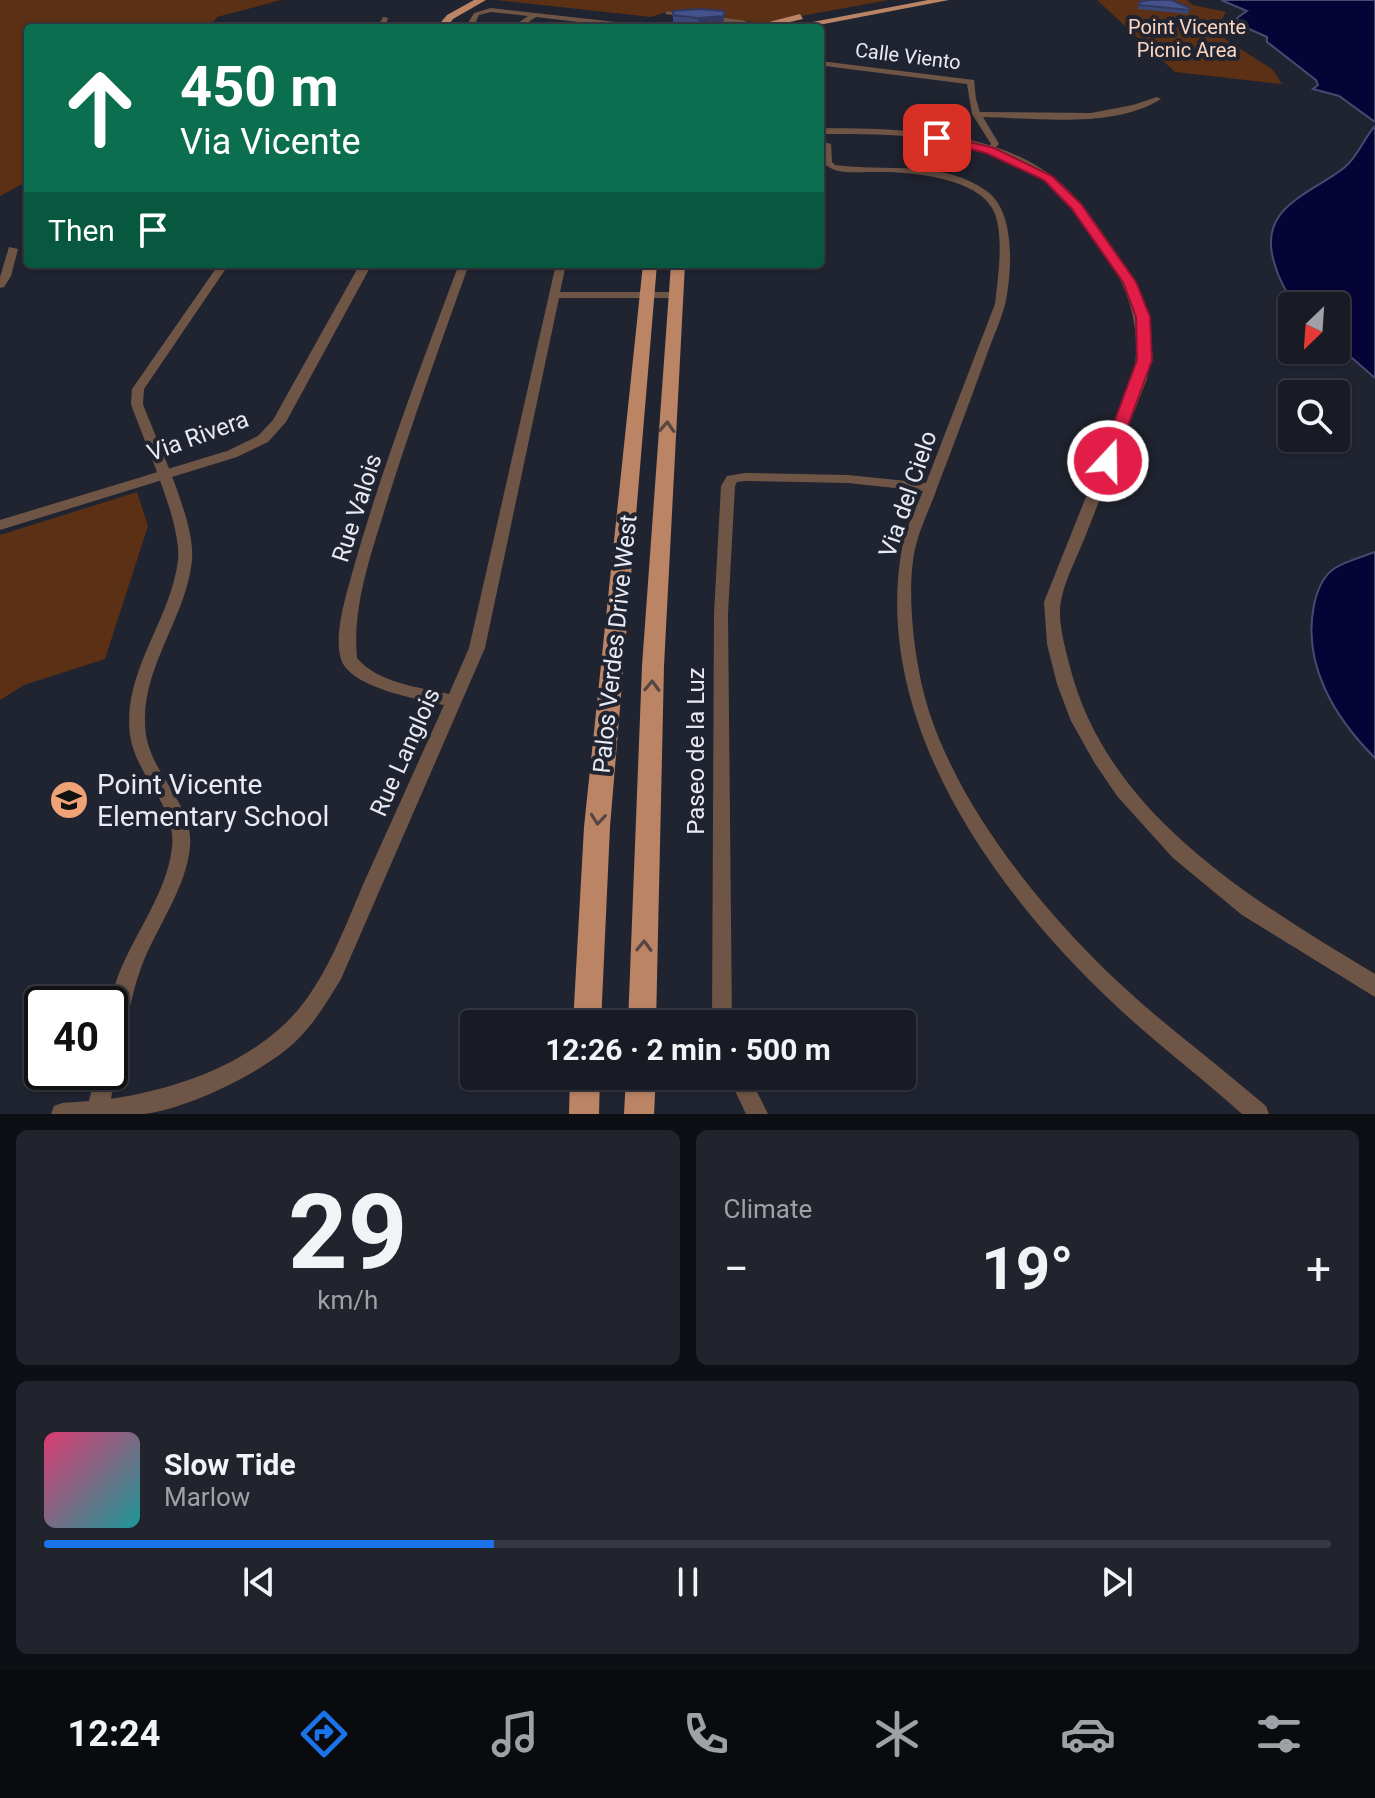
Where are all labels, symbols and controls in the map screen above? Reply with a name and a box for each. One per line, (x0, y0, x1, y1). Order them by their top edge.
park label: Point Vicente Picnic Area (1128, 15, 1246, 62)
street label: Calle Viento (854, 38, 962, 74)
text: 450 m (180, 54, 339, 120)
icon: ahead (48, 56, 152, 160)
pin (903, 104, 971, 172)
icon: arrive (915, 116, 959, 160)
text: Via Vicente (180, 121, 361, 163)
icon: arrive (131, 208, 175, 252)
text: Then (48, 213, 115, 248)
north arrow (1278, 292, 1350, 364)
map controls (1278, 292, 1350, 452)
button: search (1278, 380, 1350, 452)
street label: Via Rivera (144, 405, 252, 467)
position arrow (1066, 419, 1150, 503)
one-way arrow (659, 420, 676, 433)
street label: Via del Cielo (873, 427, 943, 561)
street label: Rue Valois (326, 450, 388, 566)
street label: Palos Verdes Drive West (588, 513, 643, 775)
street label: Paseo de la Luz (682, 667, 710, 835)
one-way arrow (644, 679, 661, 692)
street label: Rue Langlois (364, 684, 446, 820)
place label: Point Vicente Elementary School (97, 768, 329, 833)
school or university icon: Point Vicente Elementary School (48, 779, 90, 821)
one-way arrow (590, 813, 607, 826)
one-way arrow (636, 939, 653, 952)
speed limit sign: 40 (24, 986, 128, 1090)
text: 12:26 · 2 min · 500 m (545, 1032, 831, 1067)
text: 29 (288, 1172, 407, 1293)
text: Climate (724, 1194, 812, 1224)
text: 19° (981, 1233, 1073, 1304)
text: − (724, 1243, 749, 1295)
text: + (1306, 1243, 1331, 1295)
text: km/h (317, 1285, 378, 1315)
text: Slow Tide (164, 1447, 296, 1482)
text: Marlow (164, 1482, 250, 1512)
icon: previous (237, 1560, 281, 1604)
icon: pause (666, 1560, 710, 1604)
icon: next (1095, 1560, 1139, 1604)
icon: directions (296, 1706, 352, 1762)
icon: music (487, 1706, 543, 1762)
icon: phone (678, 1706, 734, 1762)
icon: climate (869, 1706, 925, 1762)
icon: car (1060, 1706, 1116, 1762)
icon: filters (1251, 1706, 1307, 1762)
text: 12:24 (68, 1713, 160, 1755)

